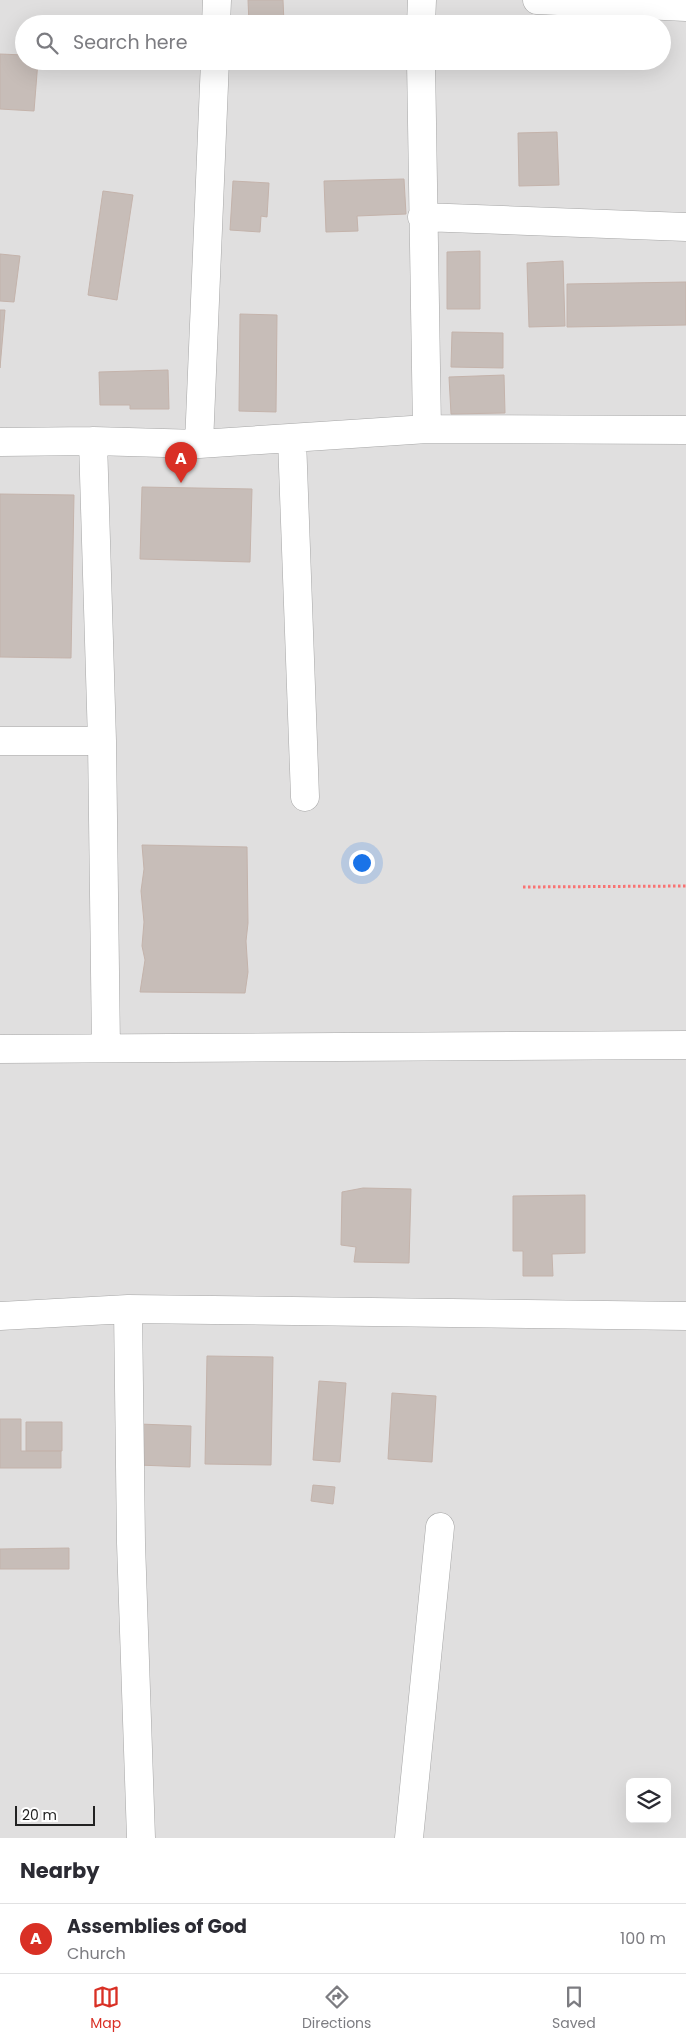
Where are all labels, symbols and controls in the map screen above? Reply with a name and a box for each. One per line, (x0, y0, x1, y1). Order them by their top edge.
search box (15, 15, 671, 70)
icon: search (33, 29, 61, 57)
text: Search here (73, 29, 187, 56)
pin: A (165, 442, 197, 483)
your location (349, 850, 375, 876)
map controls (626, 1778, 671, 1823)
button: layers (626, 1778, 671, 1823)
scale bar (15, 1803, 95, 1826)
text: 20 m (22, 1805, 57, 1825)
text: Nearby (20, 1856, 100, 1885)
text: Assemblies of God (67, 1913, 247, 1940)
text: A (30, 1927, 42, 1950)
text: 100 m (620, 1927, 666, 1950)
text: Church (67, 1942, 126, 1965)
tab: Map (90, 1983, 121, 2034)
tab: Directions (302, 1983, 371, 2034)
tab: Saved (552, 1983, 596, 2034)

